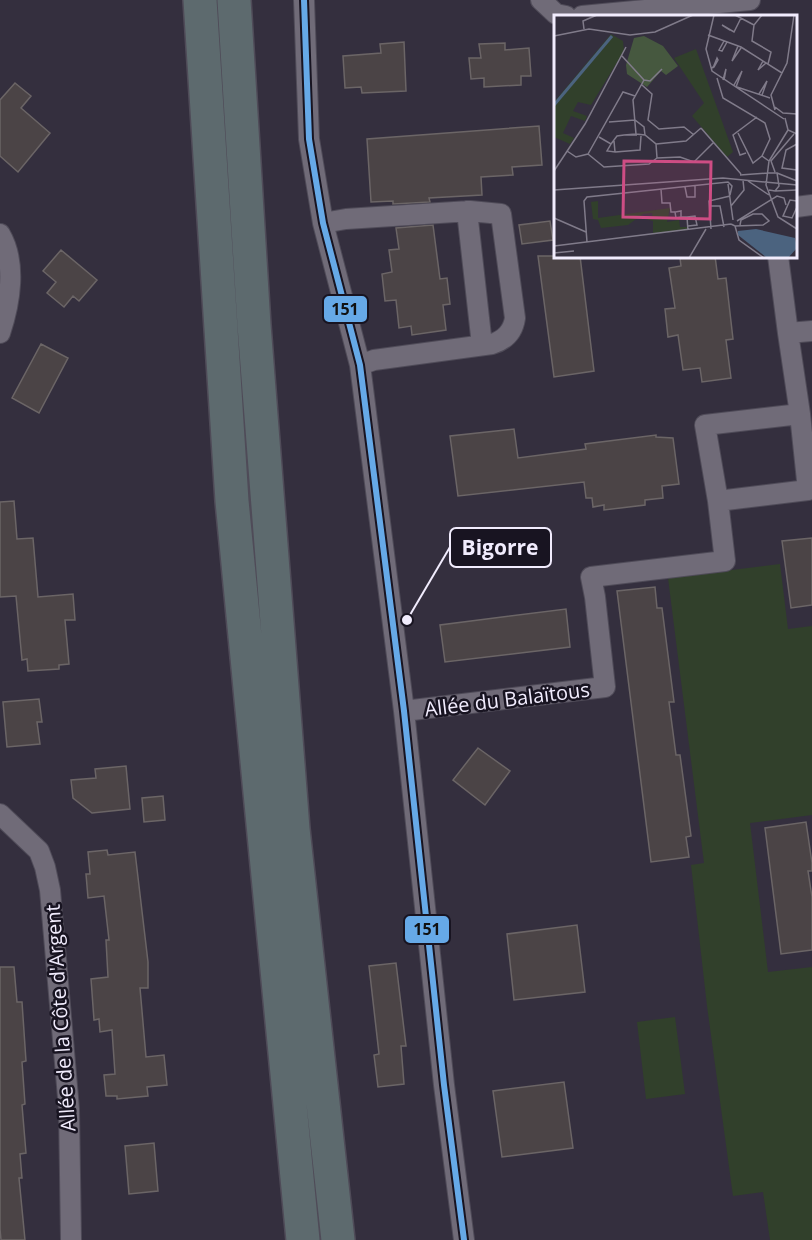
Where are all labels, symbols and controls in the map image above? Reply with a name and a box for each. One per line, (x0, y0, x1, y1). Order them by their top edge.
inset map (554, 15, 797, 258)
line badge: 151 (323, 295, 368, 323)
text: 151 (331, 298, 359, 320)
callout: Bigorre (450, 528, 551, 567)
text: Bigorre (462, 533, 538, 561)
street label: Allée du Balaïtous (423, 675, 591, 723)
street label: Allée de la Côte d'Argent (39, 904, 81, 1132)
line badge: 151 (404, 915, 450, 944)
text: 151 (413, 918, 441, 940)

